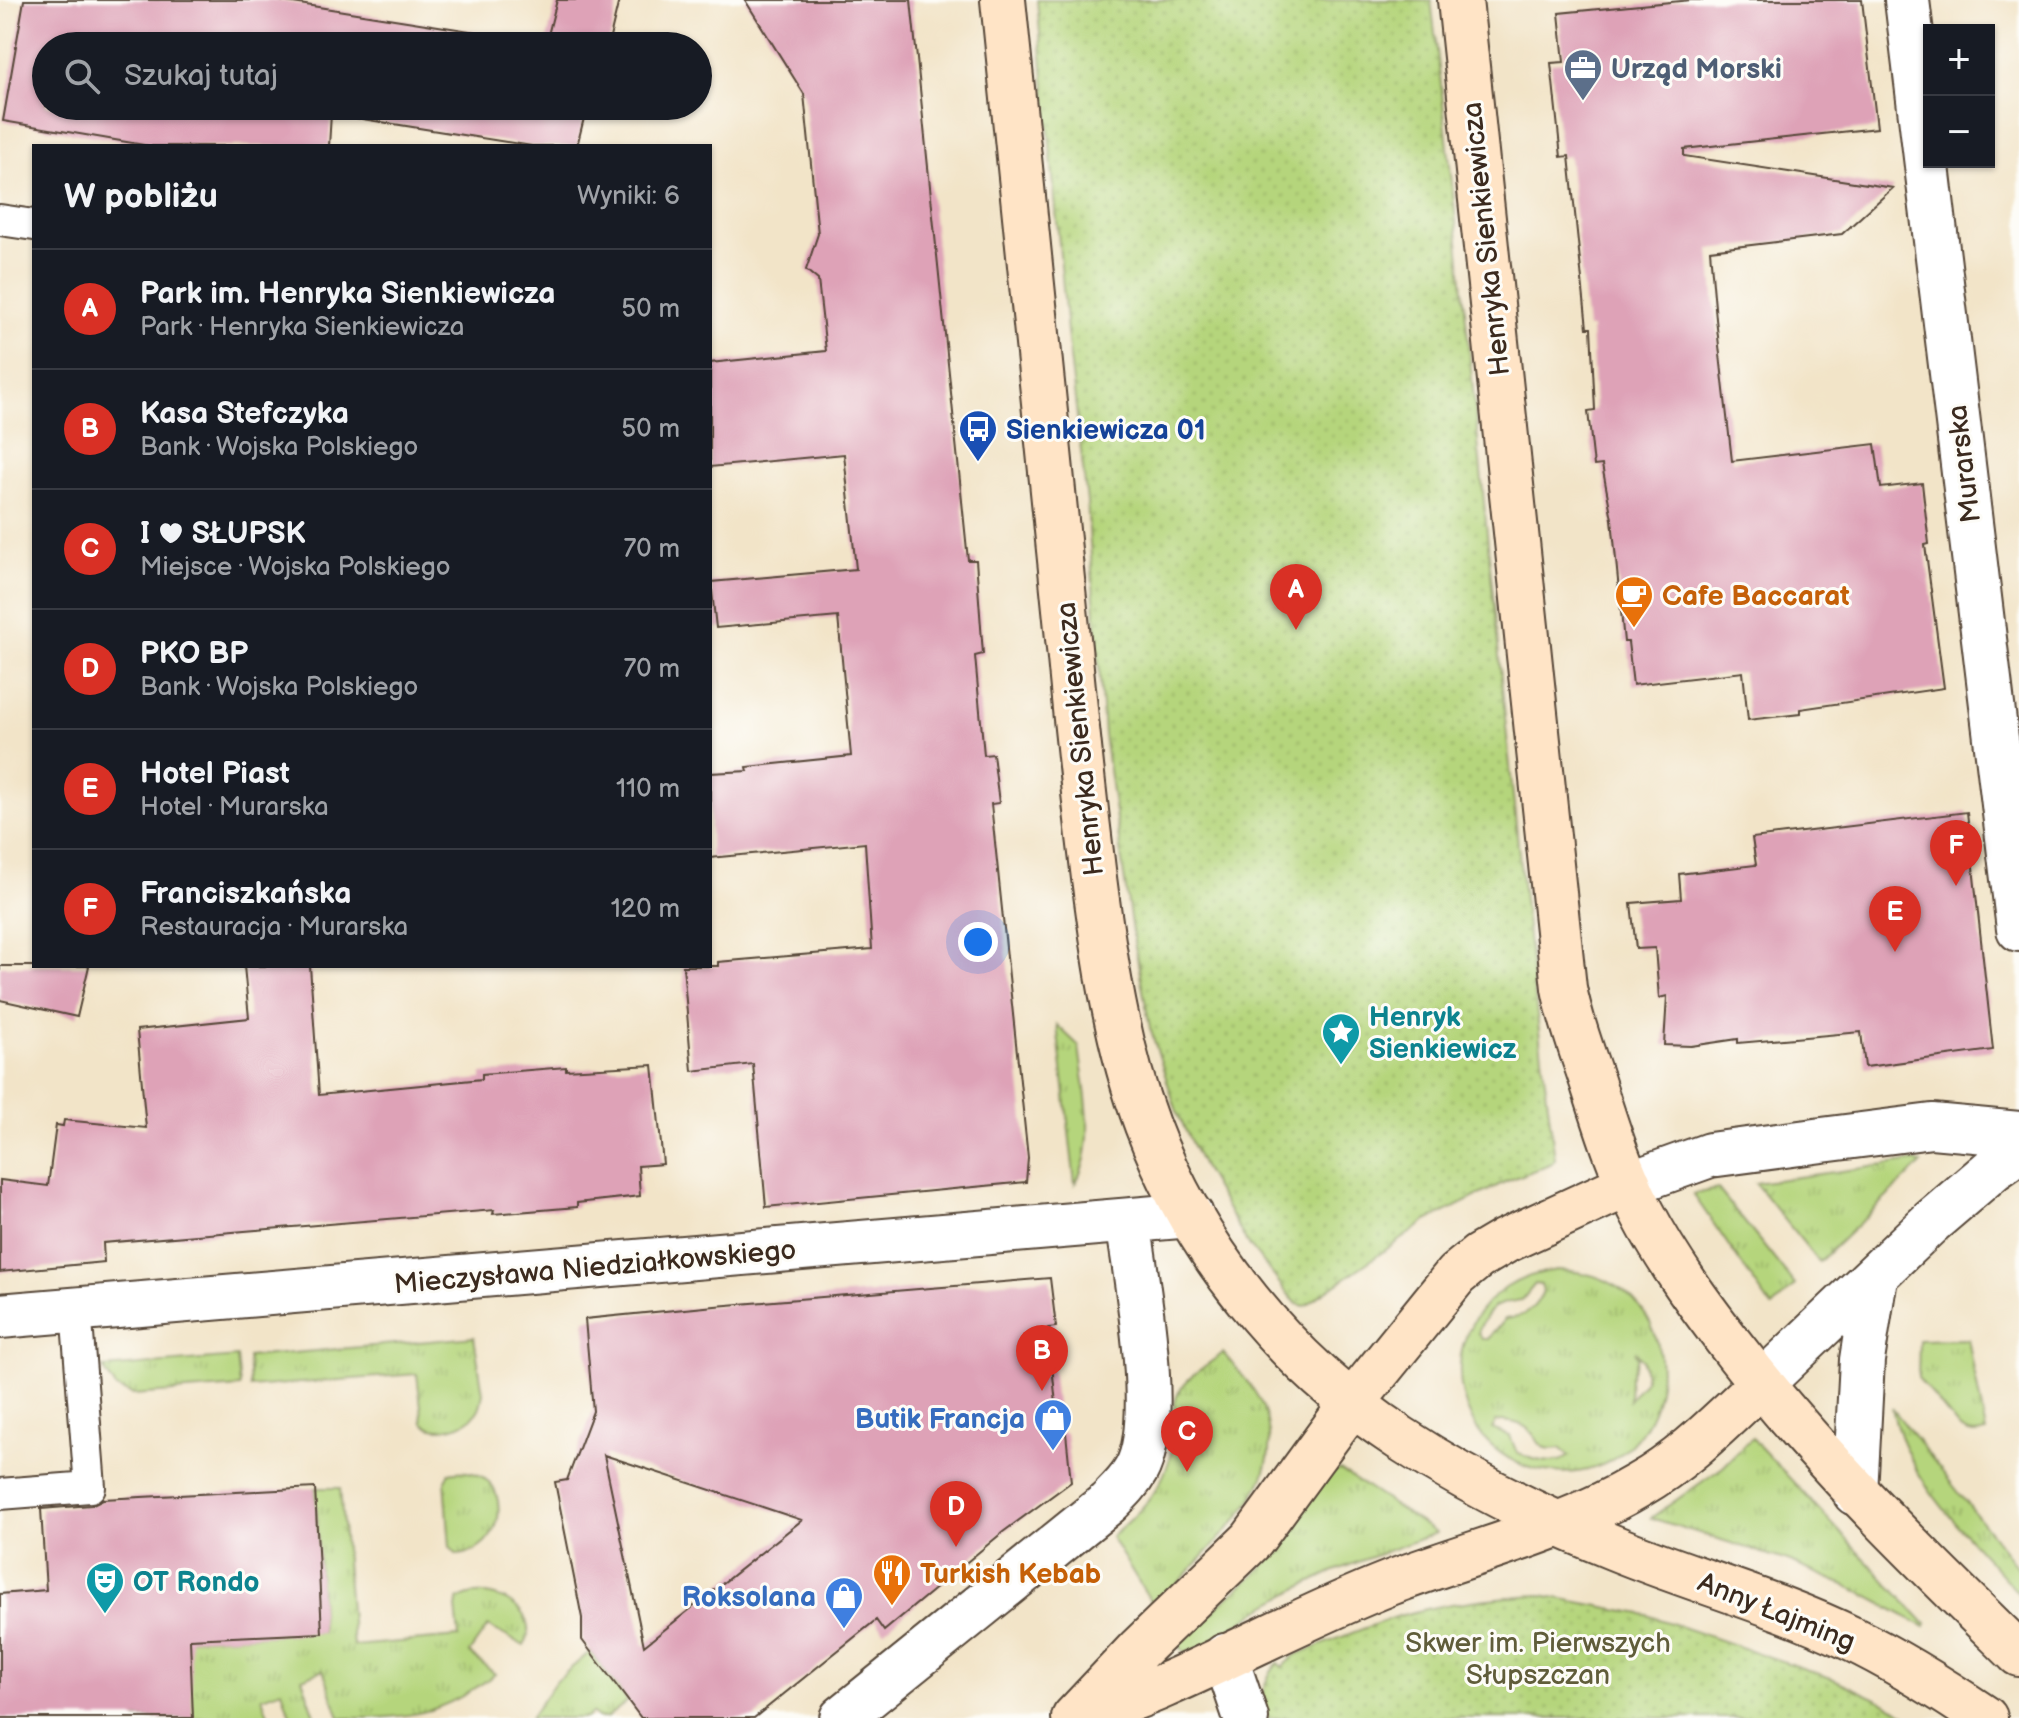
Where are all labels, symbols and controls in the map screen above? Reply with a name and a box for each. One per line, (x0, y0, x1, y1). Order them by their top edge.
map controls (1923, 24, 1995, 168)
button: + (1923, 24, 1995, 96)
search box (32, 32, 712, 120)
office icon: Urząd Morski (1562, 47, 1604, 102)
place label: Urząd Morski (1611, 53, 1782, 87)
icon: search (60, 54, 104, 98)
text: Szukaj tutaj (124, 58, 278, 94)
button: − (1923, 96, 1995, 168)
street label: Henryka Sienkiewicza (1456, 100, 1517, 377)
text: W pobliżu (64, 176, 218, 217)
text: Wyniki: 6 (577, 181, 680, 212)
text: Park im. Henryka Sienkiewicza (140, 276, 556, 312)
text: A (82, 294, 98, 325)
text: 50 m (621, 294, 680, 325)
text: Park · Henryka Sienkiewicza (140, 312, 464, 343)
text: Kasa Stefczyka (140, 396, 349, 432)
street label: Murarska (1941, 403, 1988, 524)
bus stop icon: Sienkiewicza 01 (957, 408, 999, 463)
text: B (81, 414, 99, 445)
text: 50 m (621, 414, 680, 445)
place label: Sienkiewicza 01 (1006, 414, 1206, 447)
text: Bank · Wojska Polskiego (140, 432, 418, 463)
text: I ♥ SŁUPSK (140, 516, 306, 552)
text: C (81, 534, 99, 565)
text: 70 m (623, 534, 680, 565)
text: Miejsce · Wojska Polskiego (140, 552, 451, 583)
pin: A (1270, 564, 1322, 630)
cafe icon: Cafe Baccarat (1613, 574, 1655, 629)
place label: Cafe Baccarat (1662, 580, 1850, 613)
street label: Henryka Sienkiewicza (1050, 600, 1111, 877)
text: PKO BP (140, 636, 248, 672)
text: D (81, 654, 99, 685)
text: 70 m (623, 654, 680, 685)
text: Bank · Wojska Polskiego (140, 672, 418, 703)
text: Hotel Piast (140, 756, 290, 792)
text: E (82, 774, 98, 805)
text: 110 m (616, 774, 680, 805)
text: Hotel · Murarska (140, 792, 329, 823)
pin: F (1930, 820, 1982, 886)
text: Franciszkańska (140, 876, 351, 912)
pin: E (1869, 886, 1921, 952)
text: F (82, 894, 98, 925)
text: 120 m (611, 894, 680, 925)
text: Restauracja · Murarska (140, 912, 408, 943)
your location (958, 922, 998, 962)
place label: Henryk Sienkiewicz (1369, 1001, 1517, 1066)
place icon: Henryk Sienkiewicz (1320, 1011, 1362, 1066)
street label: Mieczysława Niedziałkowskiego (393, 1233, 798, 1302)
pin: B (1016, 1325, 1068, 1391)
shop icon: Butik Francja (1032, 1397, 1074, 1452)
place label: Butik Francja (855, 1403, 1025, 1436)
pin: C (1161, 1406, 1213, 1472)
pin: D (930, 1481, 982, 1547)
restaurant icon: Turkish Kebab (871, 1552, 913, 1607)
place label: Turkish Kebab (920, 1558, 1101, 1591)
theatre icon: OT Rondo (84, 1560, 126, 1615)
place label: OT Rondo (133, 1566, 260, 1599)
street label: Anny Łajming (1693, 1566, 1860, 1659)
shop icon: Roksolana (823, 1575, 865, 1630)
place label: Roksolana (682, 1581, 816, 1614)
park label: Skwer im. Pierwszych Słupszczan (1405, 1627, 1671, 1692)

